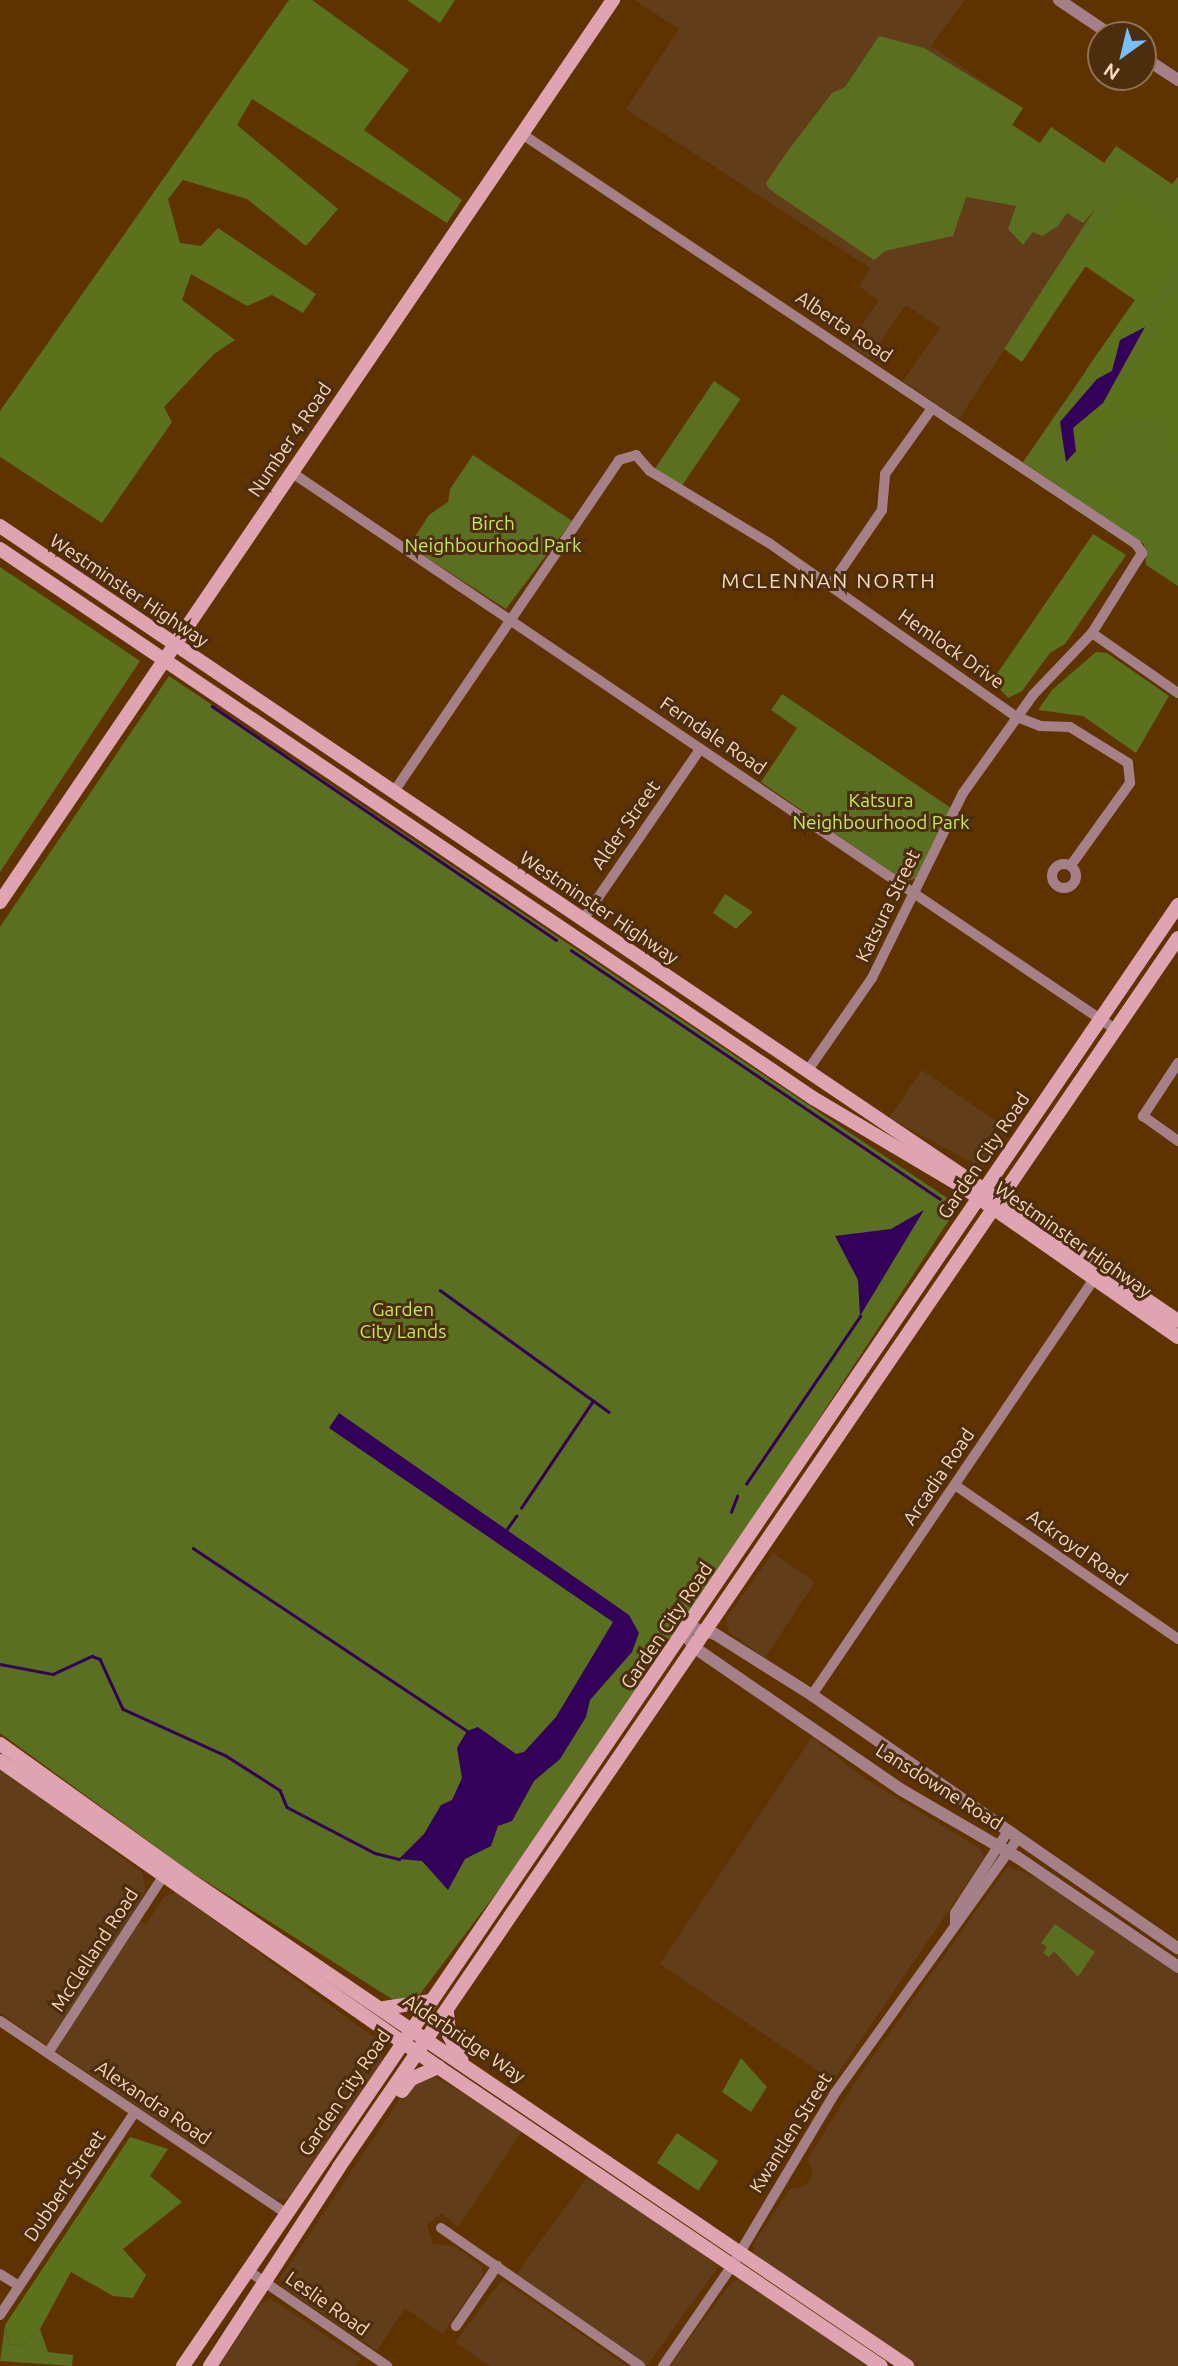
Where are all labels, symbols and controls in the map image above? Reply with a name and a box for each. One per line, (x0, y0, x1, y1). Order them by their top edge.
north arrow (1087, 21, 1157, 91)
text: N (1099, 59, 1123, 85)
street label: Alberta Road (791, 286, 897, 368)
street label: Number 4 Road (243, 379, 337, 501)
park label: Birch Neighbourhood Park (404, 513, 582, 557)
street label: Westminster Highway (45, 529, 213, 653)
district label: MCLENNAN NORTH (723, 567, 935, 593)
street label: Hemlock Drive (894, 604, 1008, 694)
street label: Ferndale Road (656, 692, 770, 780)
street label: Alder Street (587, 776, 665, 874)
park label: Katsura Neighbourhood Park (792, 790, 970, 834)
street label: Westminster Highway (515, 846, 683, 970)
street label: Katsura Street (851, 846, 925, 966)
street label: Garden City Road (933, 1089, 1035, 1223)
street label: Westminster Highway (990, 1177, 1156, 1303)
park label: Garden City Lands (360, 1299, 446, 1343)
street label: Arcadia Road (898, 1424, 980, 1530)
street label: Ackroyd Road (1022, 1505, 1132, 1591)
street label: Garden City Road (616, 1559, 718, 1693)
street label: Lansdowne Road (871, 1739, 1007, 1835)
street label: McClelland Road (47, 1884, 143, 2016)
street label: Alderbridge Way (399, 1990, 529, 2088)
street label: Garden City Road (294, 2026, 396, 2160)
street label: Alexandra Road (91, 2056, 215, 2150)
street label: Kwantlen Street (745, 2069, 837, 2197)
street label: Dubbert Street (19, 2126, 111, 2246)
street label: Leslie Road (281, 2267, 373, 2341)

